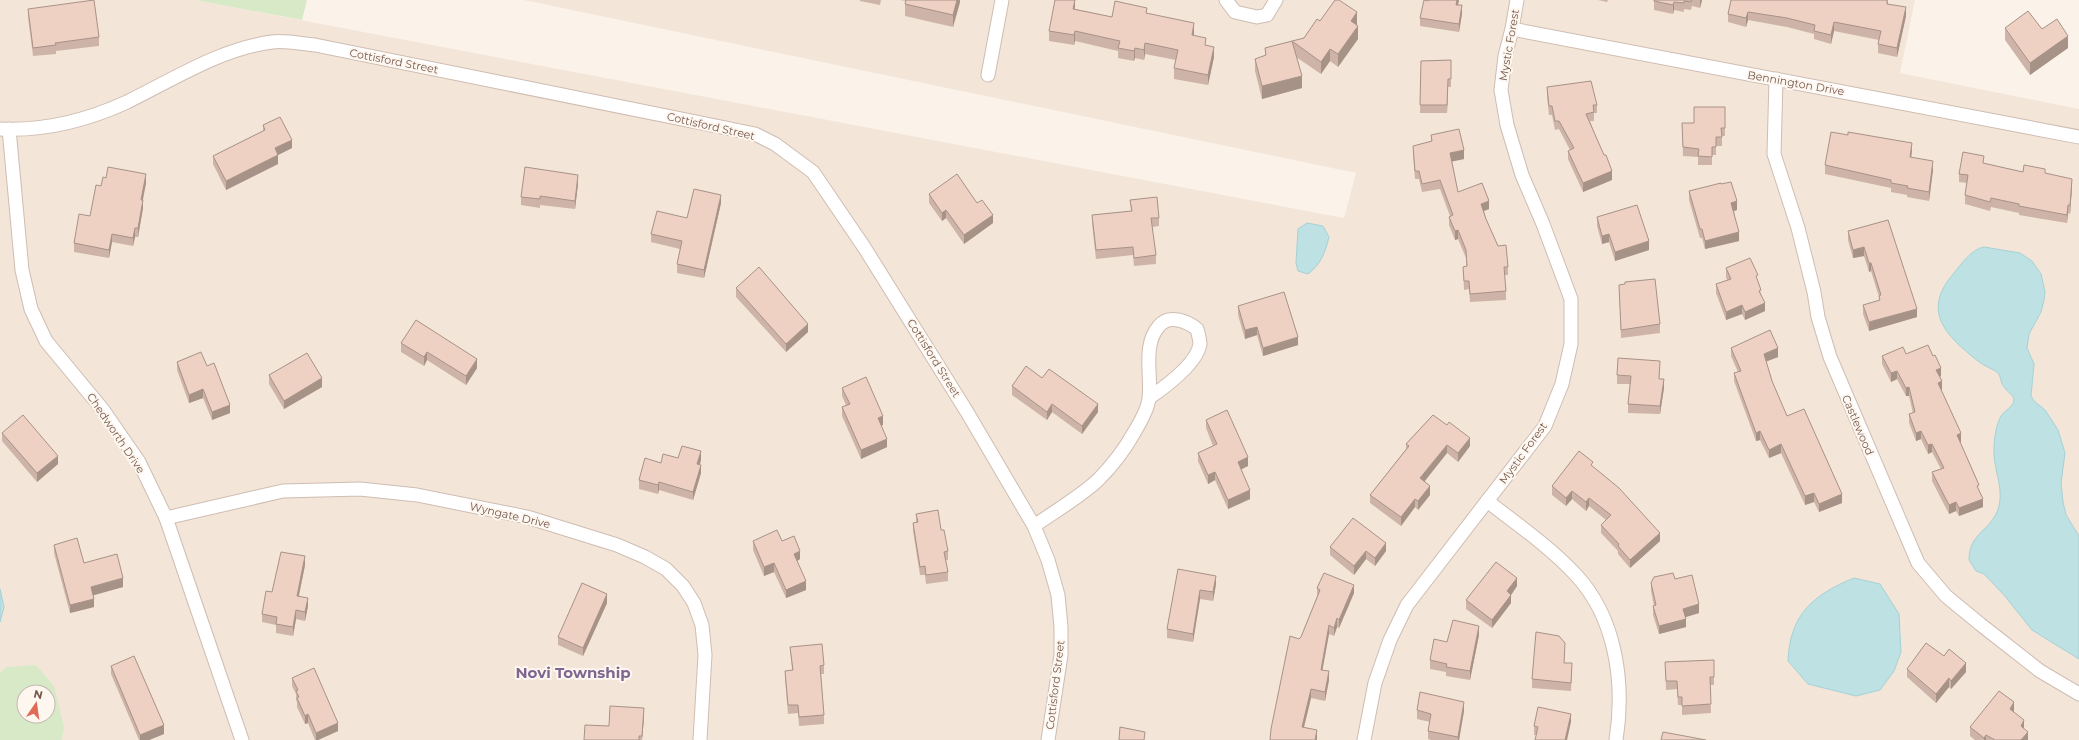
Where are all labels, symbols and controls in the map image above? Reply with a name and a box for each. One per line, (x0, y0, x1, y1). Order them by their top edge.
street label: Mystic Forest (1496, 7, 1522, 82)
street label: Cottisford Street (349, 46, 440, 77)
street label: Bennington Drive (1747, 68, 1846, 98)
street label: Cottisford Street (666, 109, 757, 143)
street label: Cottisford Street (904, 316, 964, 400)
street label: Chedworth Drive (84, 390, 148, 476)
street label: Castlewood (1839, 393, 1877, 457)
street label: Mystic Forest (1496, 419, 1550, 487)
street label: Wyngate Drive (468, 499, 552, 531)
street label: Cottisford Street (1043, 639, 1067, 730)
district label: Novi Township (515, 663, 631, 682)
north arrow (16, 684, 56, 724)
text: N (32, 686, 44, 702)

